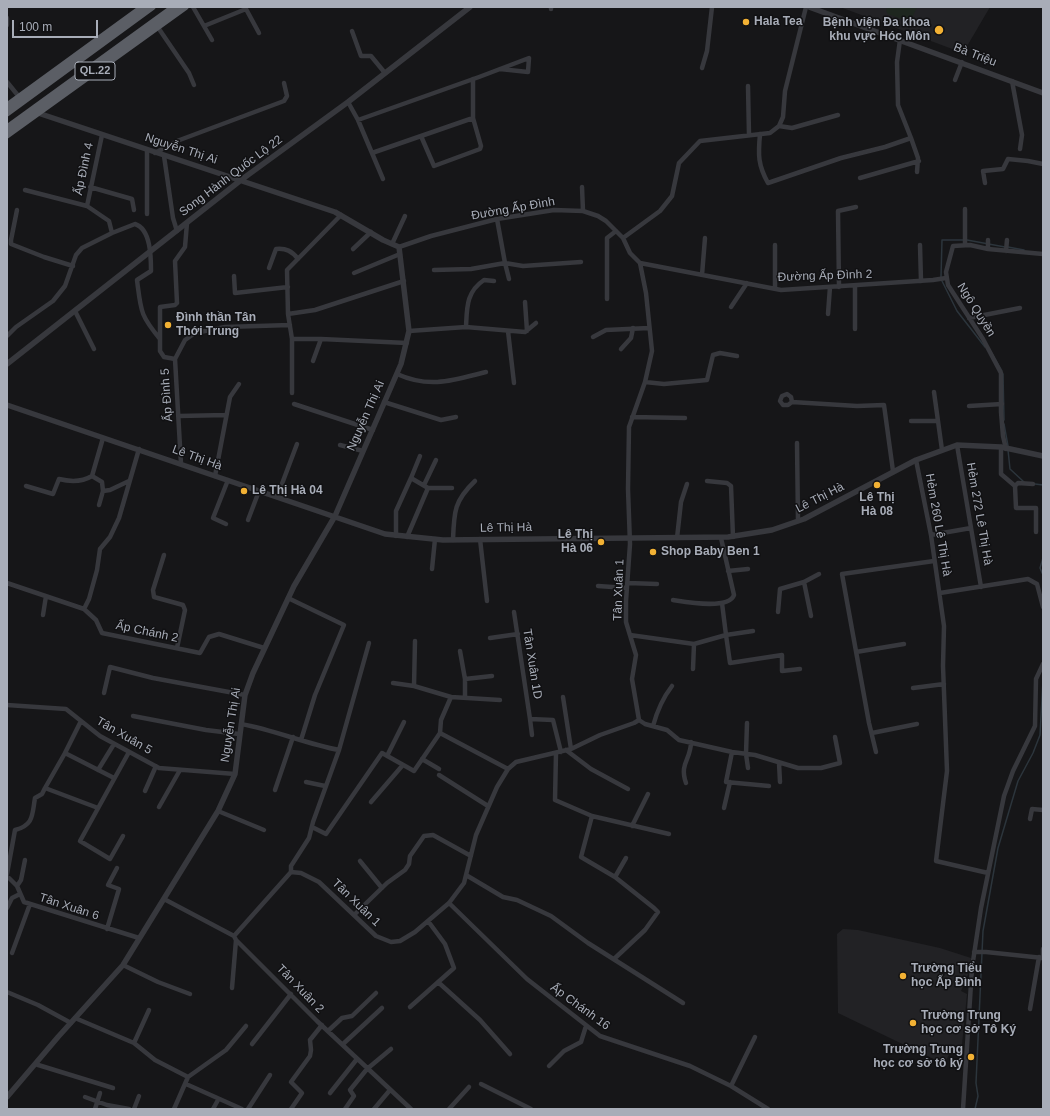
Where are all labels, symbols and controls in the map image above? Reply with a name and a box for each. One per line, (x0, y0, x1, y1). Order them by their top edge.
scale bar (14, 12, 100, 38)
place label: Hala Tea (754, 15, 802, 29)
place label: Bệnh viện Đa khoa khu vực Hóc Môn (823, 16, 930, 44)
marker: Hala Tea (741, 17, 751, 27)
text: 100 m (19, 20, 52, 34)
marker: Bệnh viện Đa khoa khu vực Hóc Môn (933, 24, 945, 36)
street label: Bà Triệu (951, 40, 999, 70)
road number: QL.22 (75, 62, 115, 80)
street label: Nguyễn Thị Ai (143, 131, 219, 167)
street label: Song Hành Quốc Lộ 22 (177, 133, 285, 219)
street label: Ấp Đình 4 (71, 141, 97, 197)
street label: Đường Ấp Đình (470, 195, 556, 223)
street label: Đường Ấp Đình 2 (777, 267, 873, 285)
street label: Ngô Quyền (954, 280, 998, 340)
place label: Đình thần Tân Thới Trung (176, 311, 256, 339)
marker: Đình thần Tân Thới Trung (163, 320, 173, 330)
street label: Ấp Đình 5 (158, 368, 176, 422)
street label: Nguyễn Thị Ai (344, 379, 388, 453)
street label: Lê Thị Hà (170, 442, 224, 474)
street label: Hẻm 272 Lê Thị Hà (963, 462, 995, 566)
street label: Hẻm 260 Lê Thị Hà (922, 473, 954, 577)
street label: Lê Thị Hà (794, 480, 846, 516)
marker: Lê Thị Hà 08 (872, 480, 882, 490)
place label: Lê Thị Hà 04 (252, 484, 323, 498)
marker: Lê Thị Hà 04 (239, 486, 249, 496)
place label: Lê Thị Hà 08 (859, 491, 895, 519)
street label: Lê Thị Hà (480, 520, 532, 536)
place label: Lê Thị Hà 06 (558, 528, 593, 556)
marker: Lê Thị Hà 06 (596, 537, 606, 547)
place label: Shop Baby Ben 1 (661, 545, 760, 559)
marker: Shop Baby Ben 1 (648, 547, 658, 557)
street label: Tân Xuân 1 (611, 559, 627, 621)
street label: Ấp Chánh 2 (115, 618, 179, 646)
street label: Tân Xuân 1D (519, 628, 545, 700)
street label: Nguyễn Thị Ai (218, 687, 244, 763)
street label: Tân Xuân 5 (94, 714, 154, 758)
street label: Tân Xuân 1 (329, 876, 383, 930)
street label: Tân Xuân 6 (37, 891, 101, 923)
street label: Tân Xuân 2 (273, 962, 327, 1016)
place label: Trường Tiểu học Ấp Đình (911, 962, 982, 990)
marker: Trường Tiểu học Ấp Đình (898, 971, 908, 981)
street label: Ấp Chánh 16 (547, 981, 613, 1033)
place label: Trường Trung học cơ sở Tô Ký (921, 1009, 1016, 1037)
marker: Trường Trung học cơ sở Tô Ký (908, 1018, 918, 1028)
place label: Trường Trung học cơ sở tô ký (873, 1043, 963, 1071)
marker: Trường Trung học cơ sở tô ký (966, 1052, 976, 1062)

